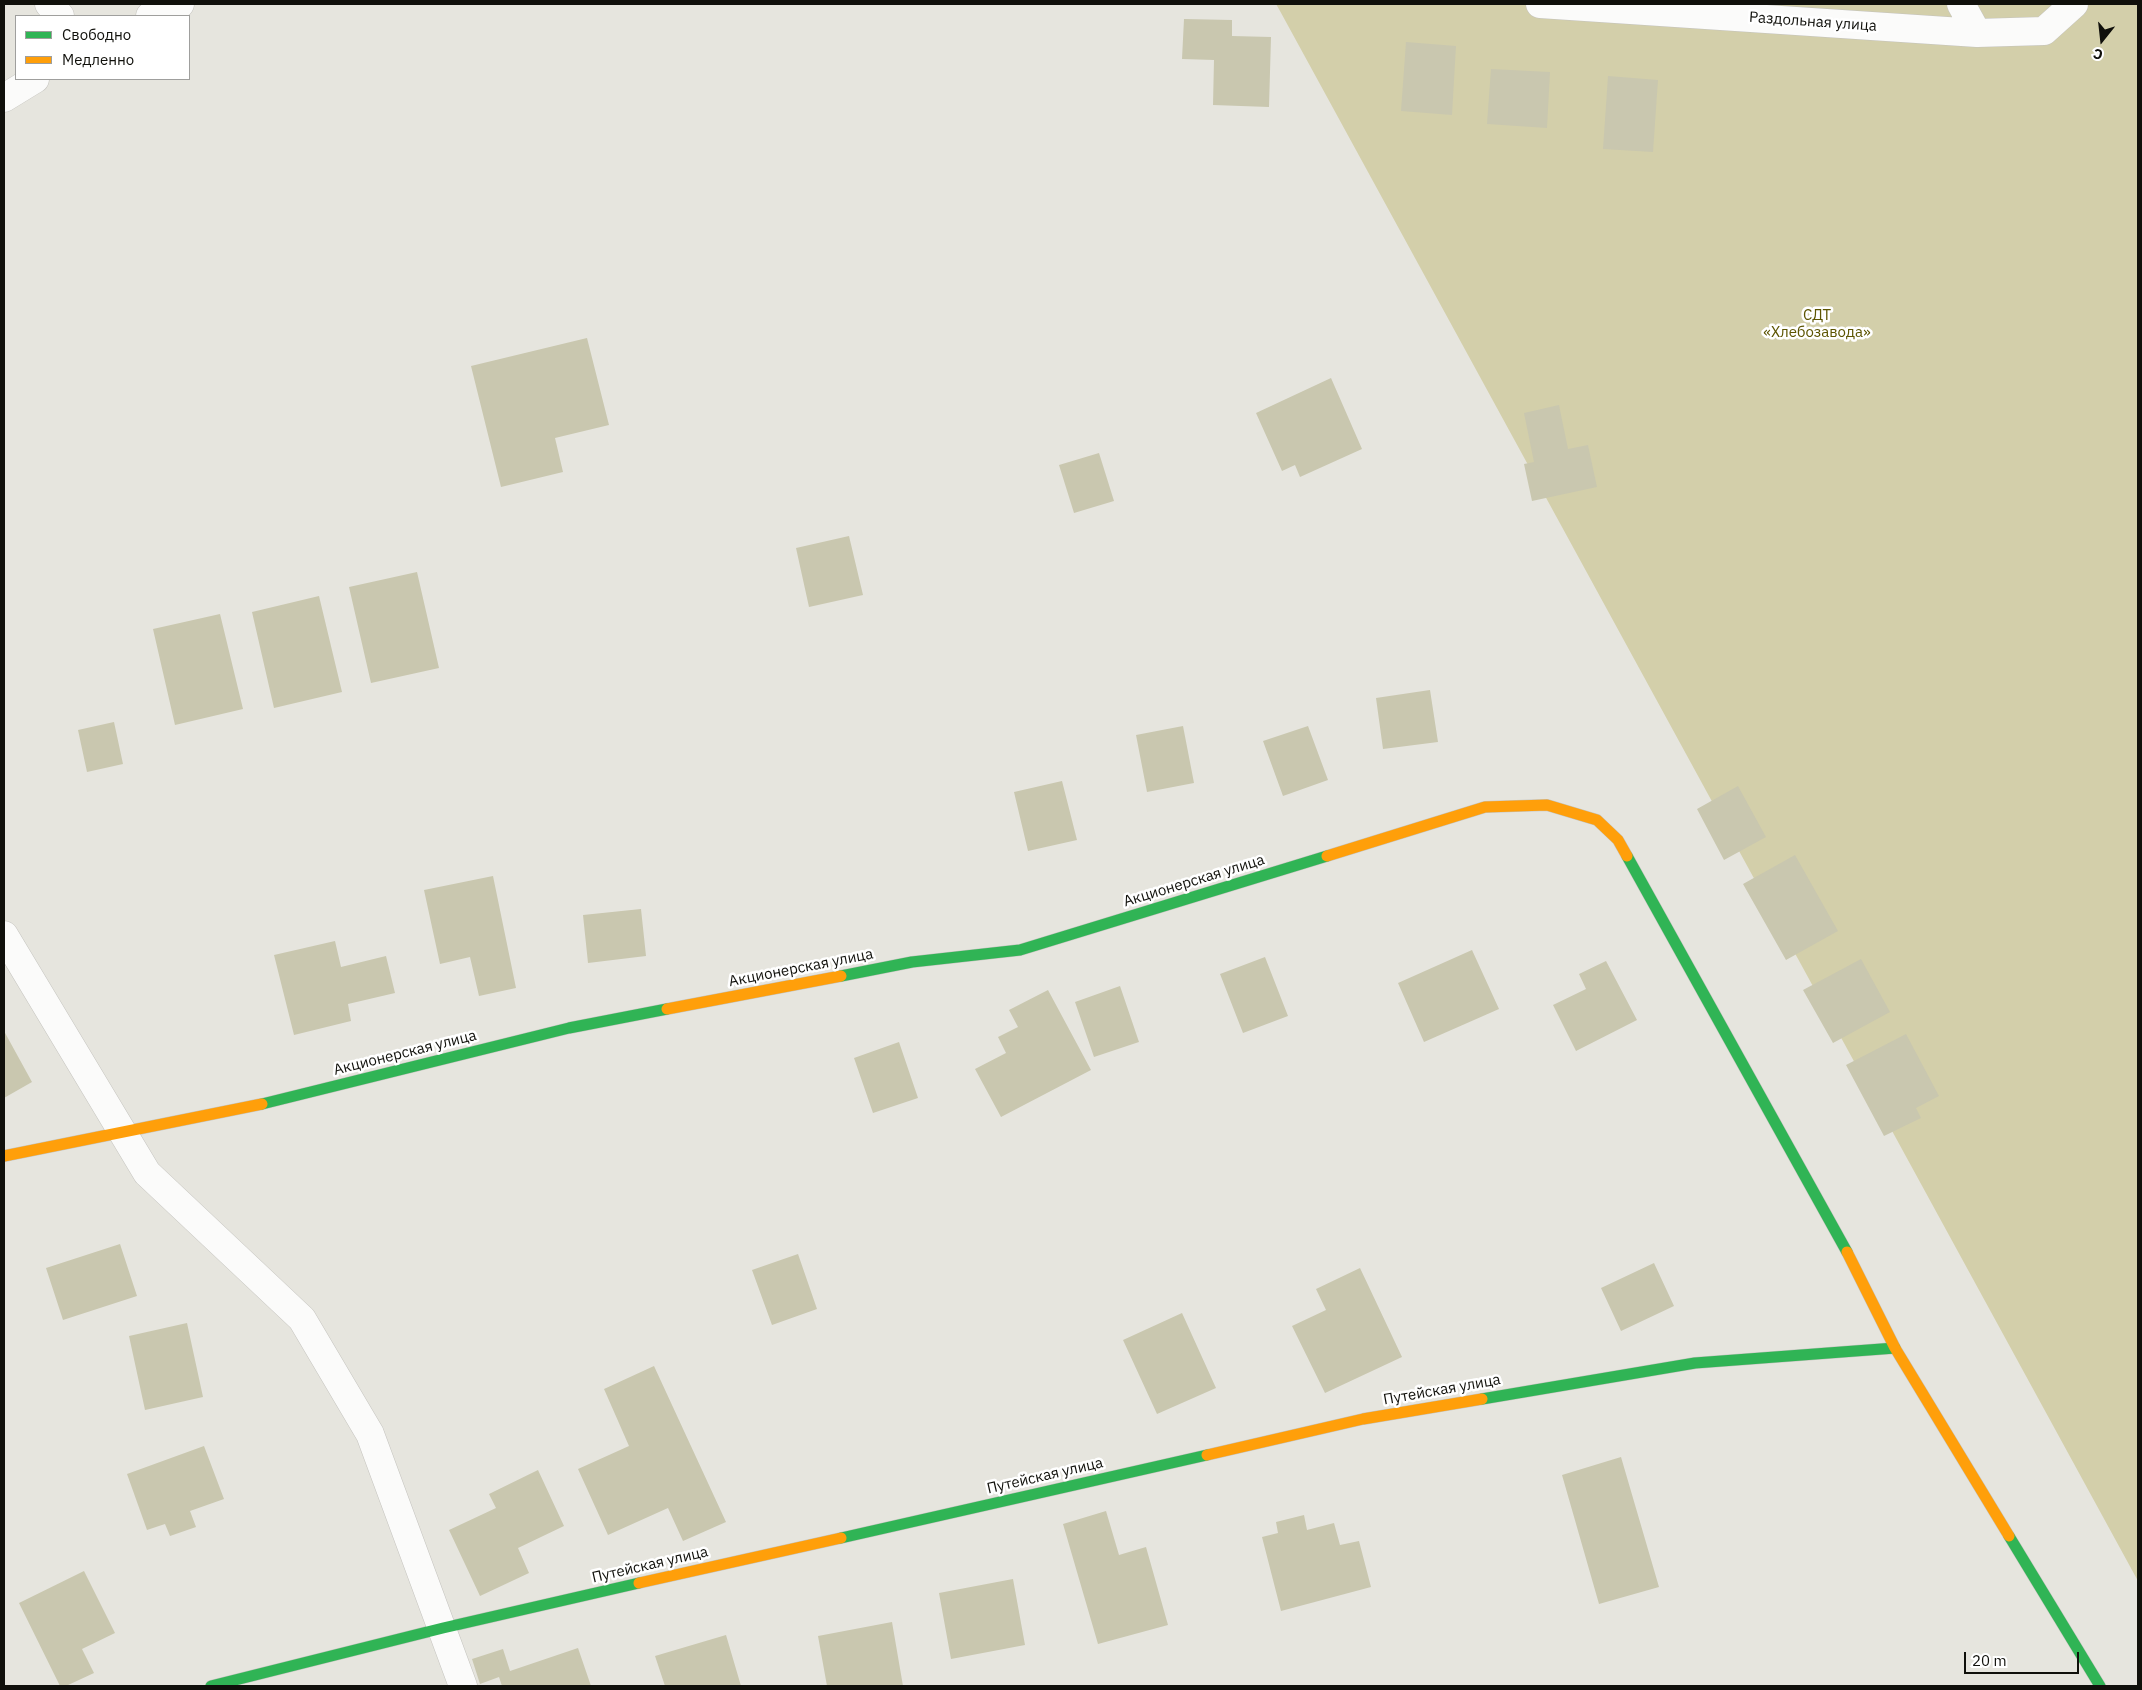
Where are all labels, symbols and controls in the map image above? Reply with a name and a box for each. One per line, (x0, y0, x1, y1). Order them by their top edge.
street label: Раздольная улица (1749, 9, 1877, 35)
legend (15, 15, 190, 80)
north arrow (2077, 15, 2127, 65)
text: Свободно (62, 25, 131, 44)
text: С (2091, 45, 2105, 64)
text: Медленно (62, 50, 134, 69)
park label: СДТ «Хлебозавода» (1763, 307, 1871, 342)
street label: Акционерская улица (1121, 851, 1267, 911)
street label: Акционерская улица (727, 945, 875, 991)
street label: Акционерская улица (332, 1027, 478, 1079)
street label: Путейская улица (1382, 1371, 1502, 1409)
street label: Путейская улица (985, 1454, 1105, 1498)
street label: Путейская улица (590, 1543, 710, 1587)
scale bar (1967, 1642, 2082, 1674)
text: 20 m (1972, 1651, 2007, 1670)

